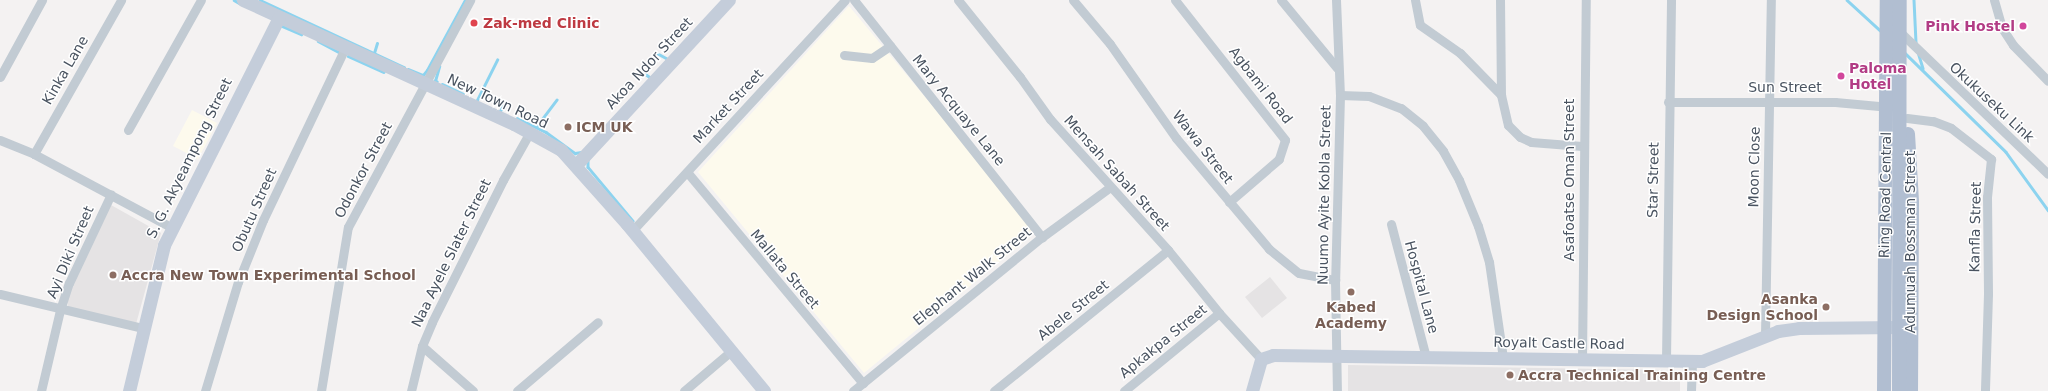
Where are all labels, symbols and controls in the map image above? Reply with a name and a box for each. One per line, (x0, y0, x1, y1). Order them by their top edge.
street label: Akoa Ndor Street (602, 14, 696, 112)
place label: Zak-med Clinic (483, 15, 600, 31)
marker: Zak-med Clinic (468, 17, 480, 29)
place label: Pink Hostel (1925, 18, 2015, 34)
marker: Pink Hostel (2018, 21, 2028, 31)
street label: Kinka Lane (39, 33, 91, 107)
street label: Agbami Road (1226, 43, 1296, 127)
street label: Mary Acquaye Lane (909, 51, 1009, 169)
street label: Okukuseku Link (1946, 58, 2038, 146)
place label: Paloma Hotel (1849, 60, 1907, 92)
street label: Market Street (689, 65, 767, 147)
street label: New Town Road (445, 70, 551, 132)
marker: Paloma Hotel (1836, 71, 1846, 81)
street label: S. G. Akyeampong Street (143, 75, 235, 241)
street label: Sun Street (1748, 79, 1822, 95)
street label: Asafoatse Oman Street (1561, 99, 1577, 261)
street label: Nuumo Ayite Kobla Street (1314, 105, 1334, 285)
street label: Wawa Street (1169, 107, 1237, 187)
street label: Mensah Sabah Street (1061, 112, 1173, 234)
street label: Odonkor Street (331, 119, 395, 221)
place label: ICM UK (576, 119, 633, 135)
marker: ICM UK (563, 122, 573, 132)
street label: Moon Close (1745, 127, 1763, 207)
street label: Ring Road Central (1875, 132, 1895, 258)
street label: Star Street (1644, 142, 1662, 218)
street label: Adumuah Bossman Street (1902, 151, 1918, 333)
street label: Obutu Street (228, 165, 280, 255)
street label: Naa Ayele Slater Street (408, 176, 494, 330)
street label: Kanfla Street (1966, 181, 1984, 273)
street label: Ayi Diki Street (43, 203, 97, 301)
street label: Elephant Walk Street (910, 223, 1034, 329)
street label: Mallata Street (747, 226, 823, 312)
street label: Hospital Lane (1402, 239, 1442, 335)
place label: Accra New Town Experimental School (121, 267, 416, 283)
marker: Accra New Town Experimental School (108, 270, 118, 280)
street label: Abele Street (1034, 276, 1112, 344)
marker: Kabed Academy (1346, 287, 1356, 297)
place label: Asanka Design School (1707, 291, 1818, 324)
place label: Kabed Academy (1315, 299, 1387, 332)
street label: Apkakpa Street (1116, 301, 1210, 381)
marker: Asanka Design School (1821, 302, 1831, 312)
street label: Royalt Castle Road (1493, 333, 1625, 353)
place label: Accra Technical Training Centre (1518, 367, 1766, 383)
marker: Accra Technical Training Centre (1505, 370, 1515, 380)

